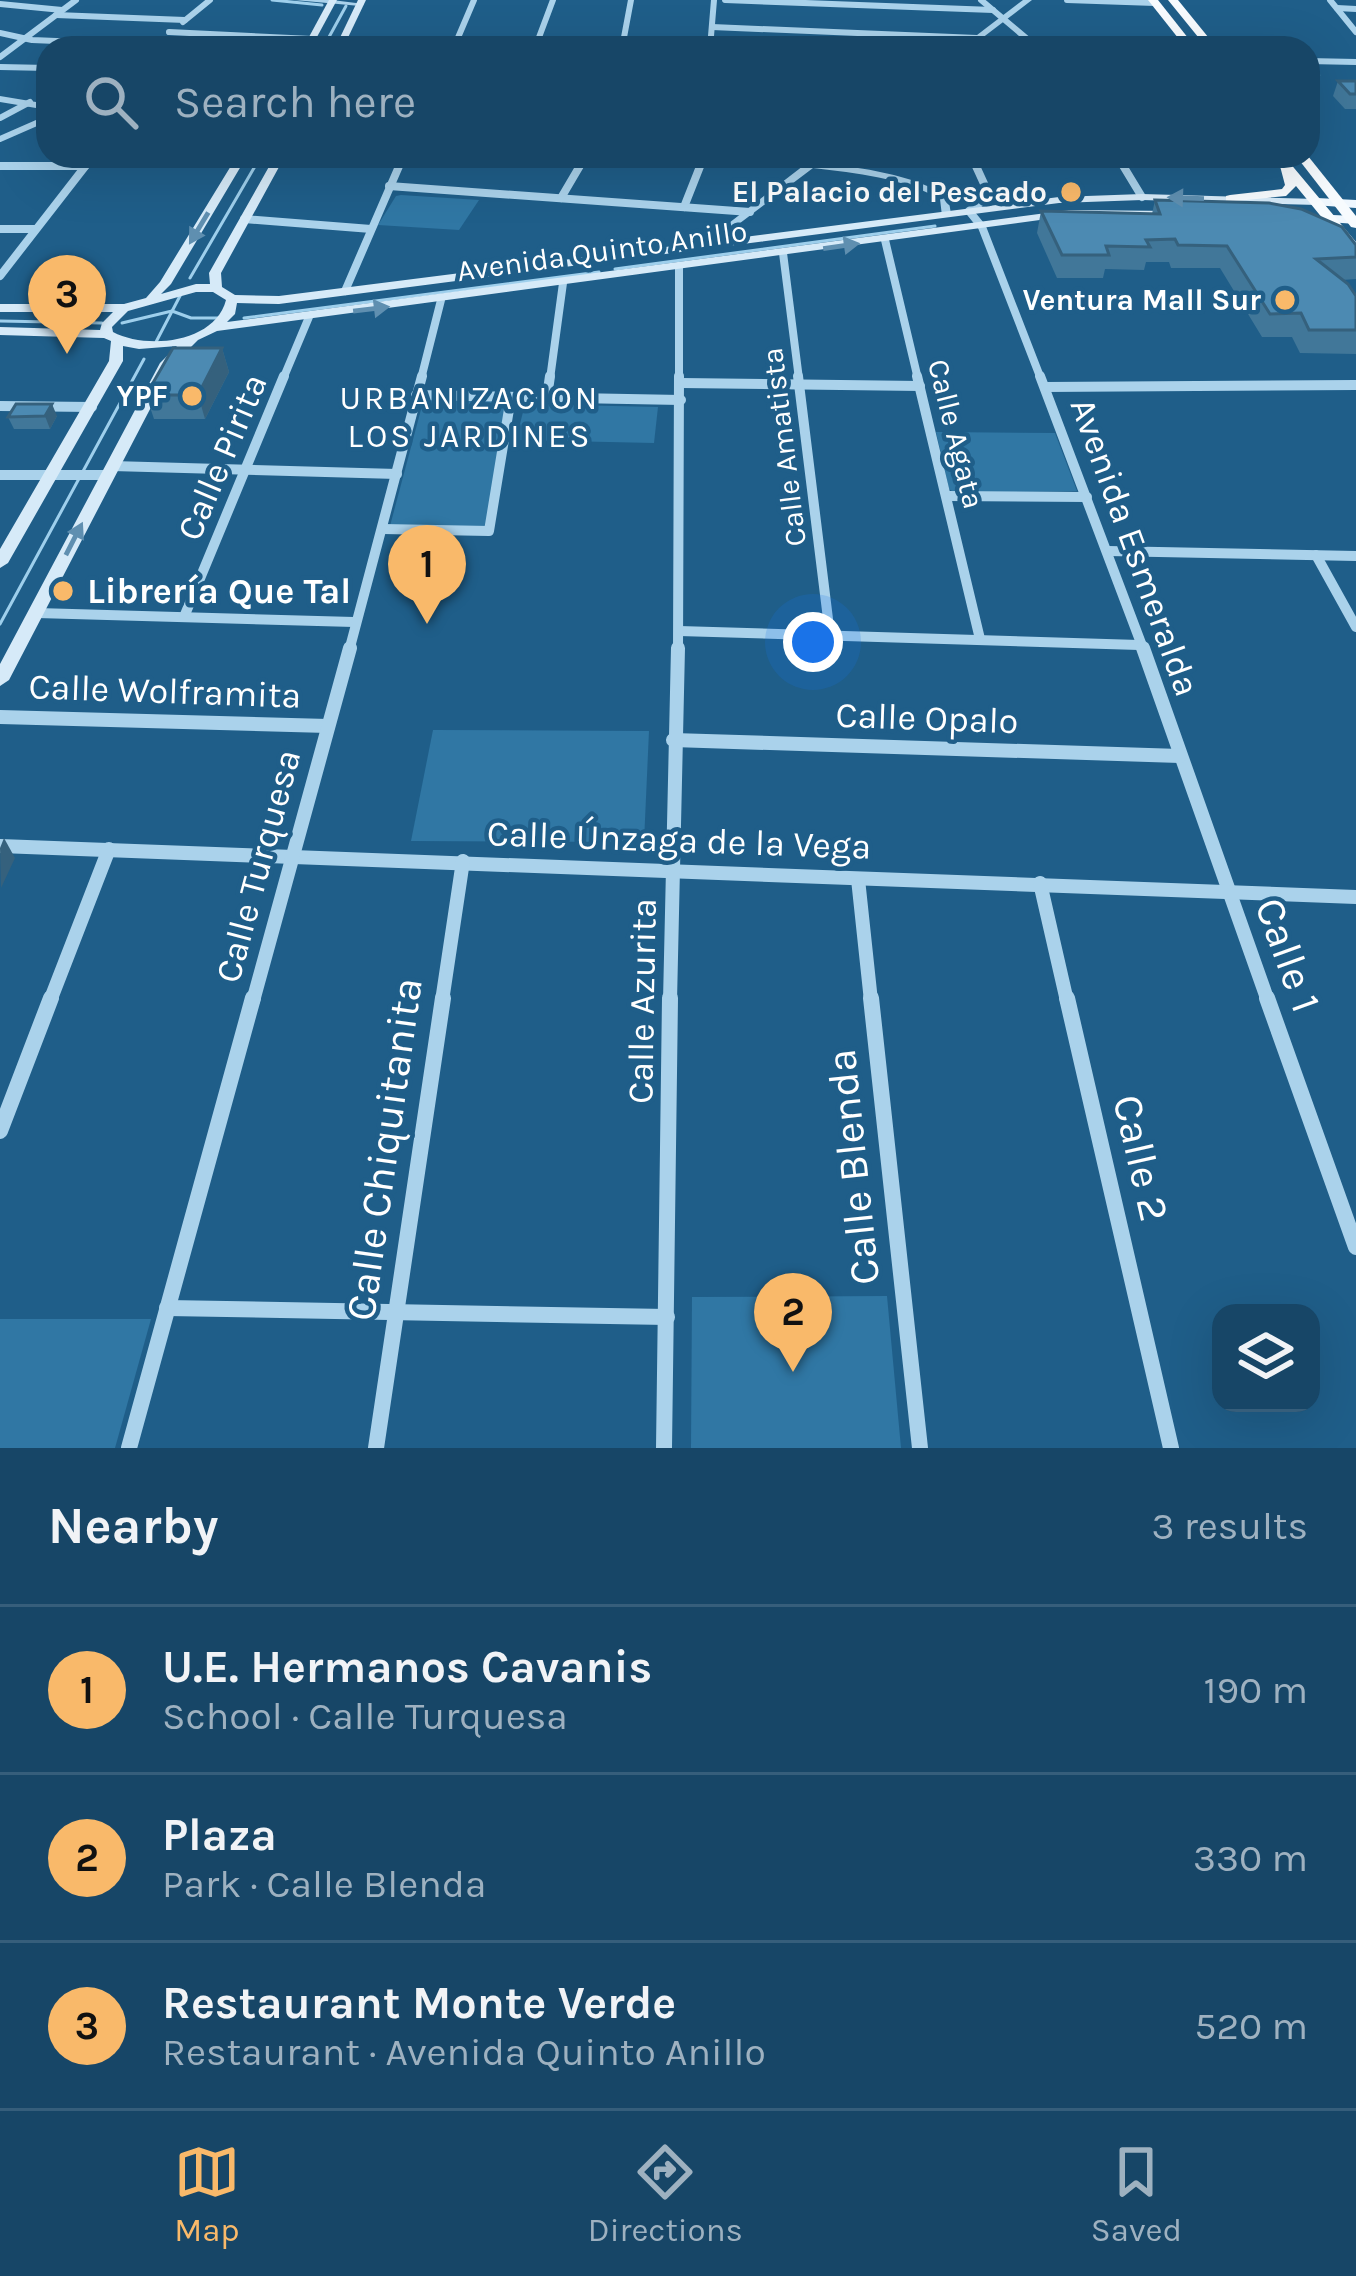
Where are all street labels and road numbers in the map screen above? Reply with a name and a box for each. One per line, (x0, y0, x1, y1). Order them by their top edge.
street label: Avenida Quinto Anillo (455, 213, 749, 289)
street label: Calle Amatista (754, 346, 814, 548)
street label: Calle Agata (920, 356, 992, 512)
street label: Calle Pirita (168, 367, 276, 547)
street label: Avenida Esmeralda (1062, 392, 1208, 702)
street label: Calle Wolframita (28, 665, 302, 717)
street label: Calle Opalo (835, 694, 1019, 742)
street label: Calle Turquesa (207, 745, 309, 987)
street label: Calle Únzaga de la Vega (486, 811, 872, 868)
street label: Calle 1 (1244, 891, 1332, 1019)
street label: Calle Azurita (619, 898, 665, 1104)
street label: Calle Chiquitanita (335, 974, 433, 1324)
street label: Calle Blenda (816, 1047, 890, 1287)
street label: Calle 2 (1102, 1090, 1180, 1226)

